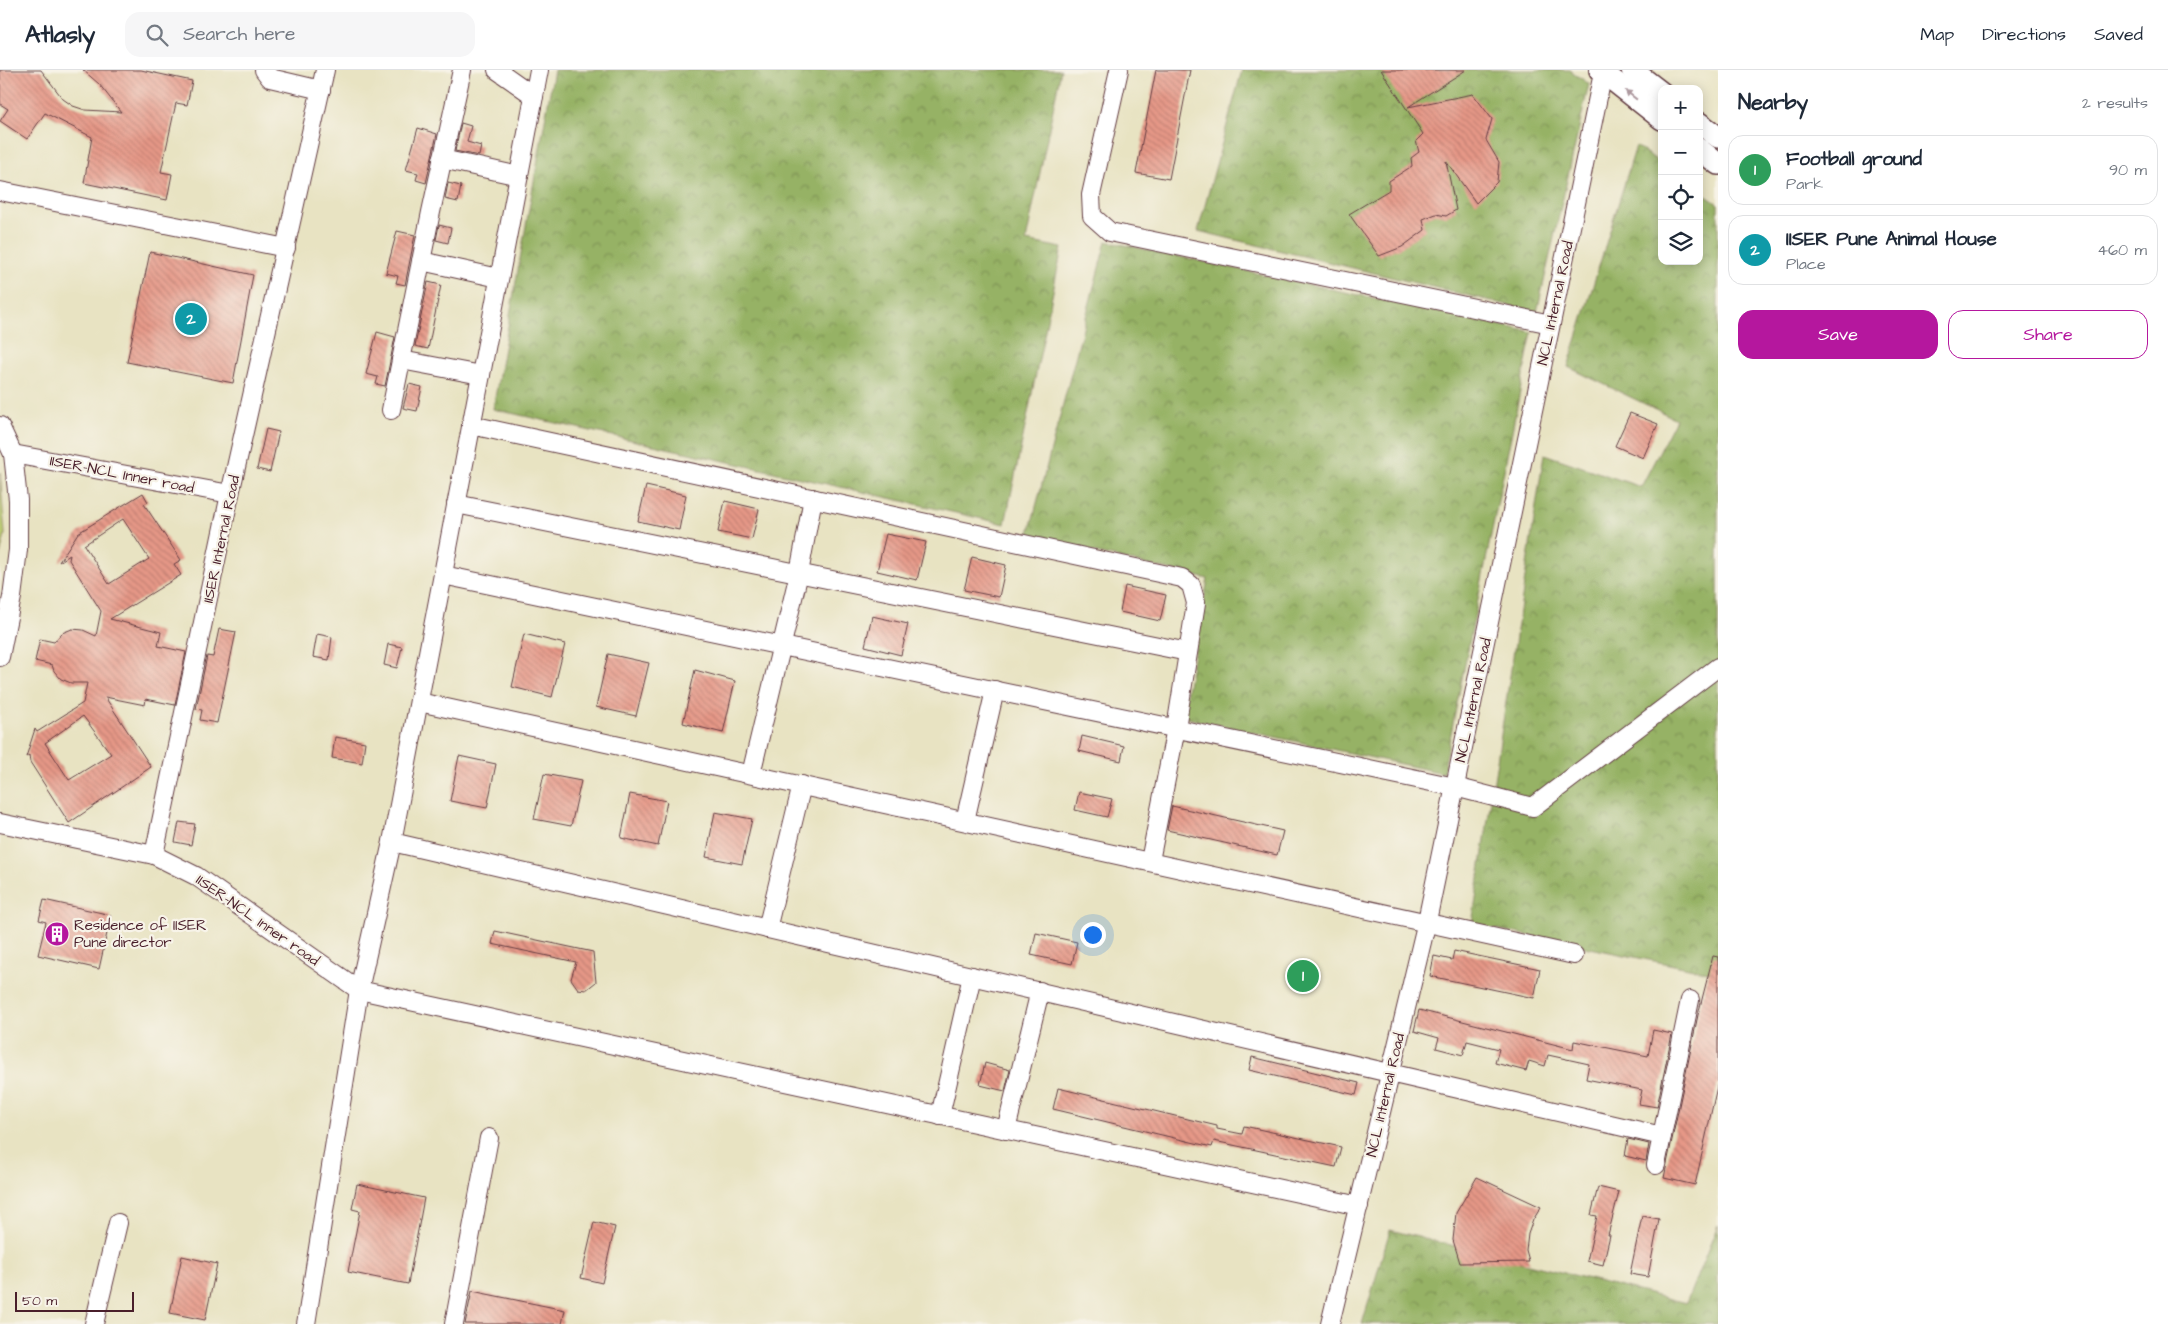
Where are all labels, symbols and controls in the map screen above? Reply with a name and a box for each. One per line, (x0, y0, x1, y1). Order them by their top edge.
search box (125, 12, 475, 57)
text: Atlasly (25, 18, 95, 52)
icon: search (143, 21, 171, 49)
text: Search here (183, 21, 295, 48)
text: Map (1920, 22, 1954, 47)
text: Directions (1982, 22, 2066, 47)
text: Saved (2094, 22, 2143, 47)
map controls (1658, 85, 1703, 265)
button: + (1658, 85, 1703, 130)
text: Nearby (1738, 88, 1808, 117)
one-way arrow (1625, 89, 1638, 100)
text: 2 results (2082, 92, 2148, 114)
button: − (1658, 130, 1703, 175)
text: Football ground (1786, 146, 1922, 173)
text: 1 (1754, 159, 1756, 181)
text: 90 m (2109, 159, 2147, 181)
text: Park (1786, 173, 1823, 195)
button: locate (1658, 175, 1703, 220)
button: layers (1658, 220, 1703, 265)
text: IISER Pune Animal House (1786, 226, 1997, 253)
street label: NCL Internal Road (1532, 239, 1579, 367)
text: 2 (1750, 239, 1760, 261)
text: 460 m (2097, 239, 2147, 261)
text: Place (1786, 253, 1826, 275)
pin: 2 (175, 300, 207, 338)
button: Save (1738, 310, 1938, 359)
button: Share (1948, 310, 2148, 359)
street label: IISER-NCL Inner road (48, 450, 196, 499)
street label: IISER Internal Road (198, 473, 245, 605)
street label: NCL Internal Road (1450, 636, 1497, 764)
street label: IISER-NCL Inner road (192, 870, 324, 971)
place label: Residence of IISER Pune director (74, 915, 207, 953)
building icon: Residence of IISER Pune director (44, 921, 70, 947)
your location (1080, 922, 1106, 948)
pin: 1 (1287, 957, 1319, 995)
street label: NCL Internal Road (1361, 1031, 1410, 1159)
scale bar (15, 1289, 134, 1312)
text: 50 m (22, 1291, 57, 1311)

